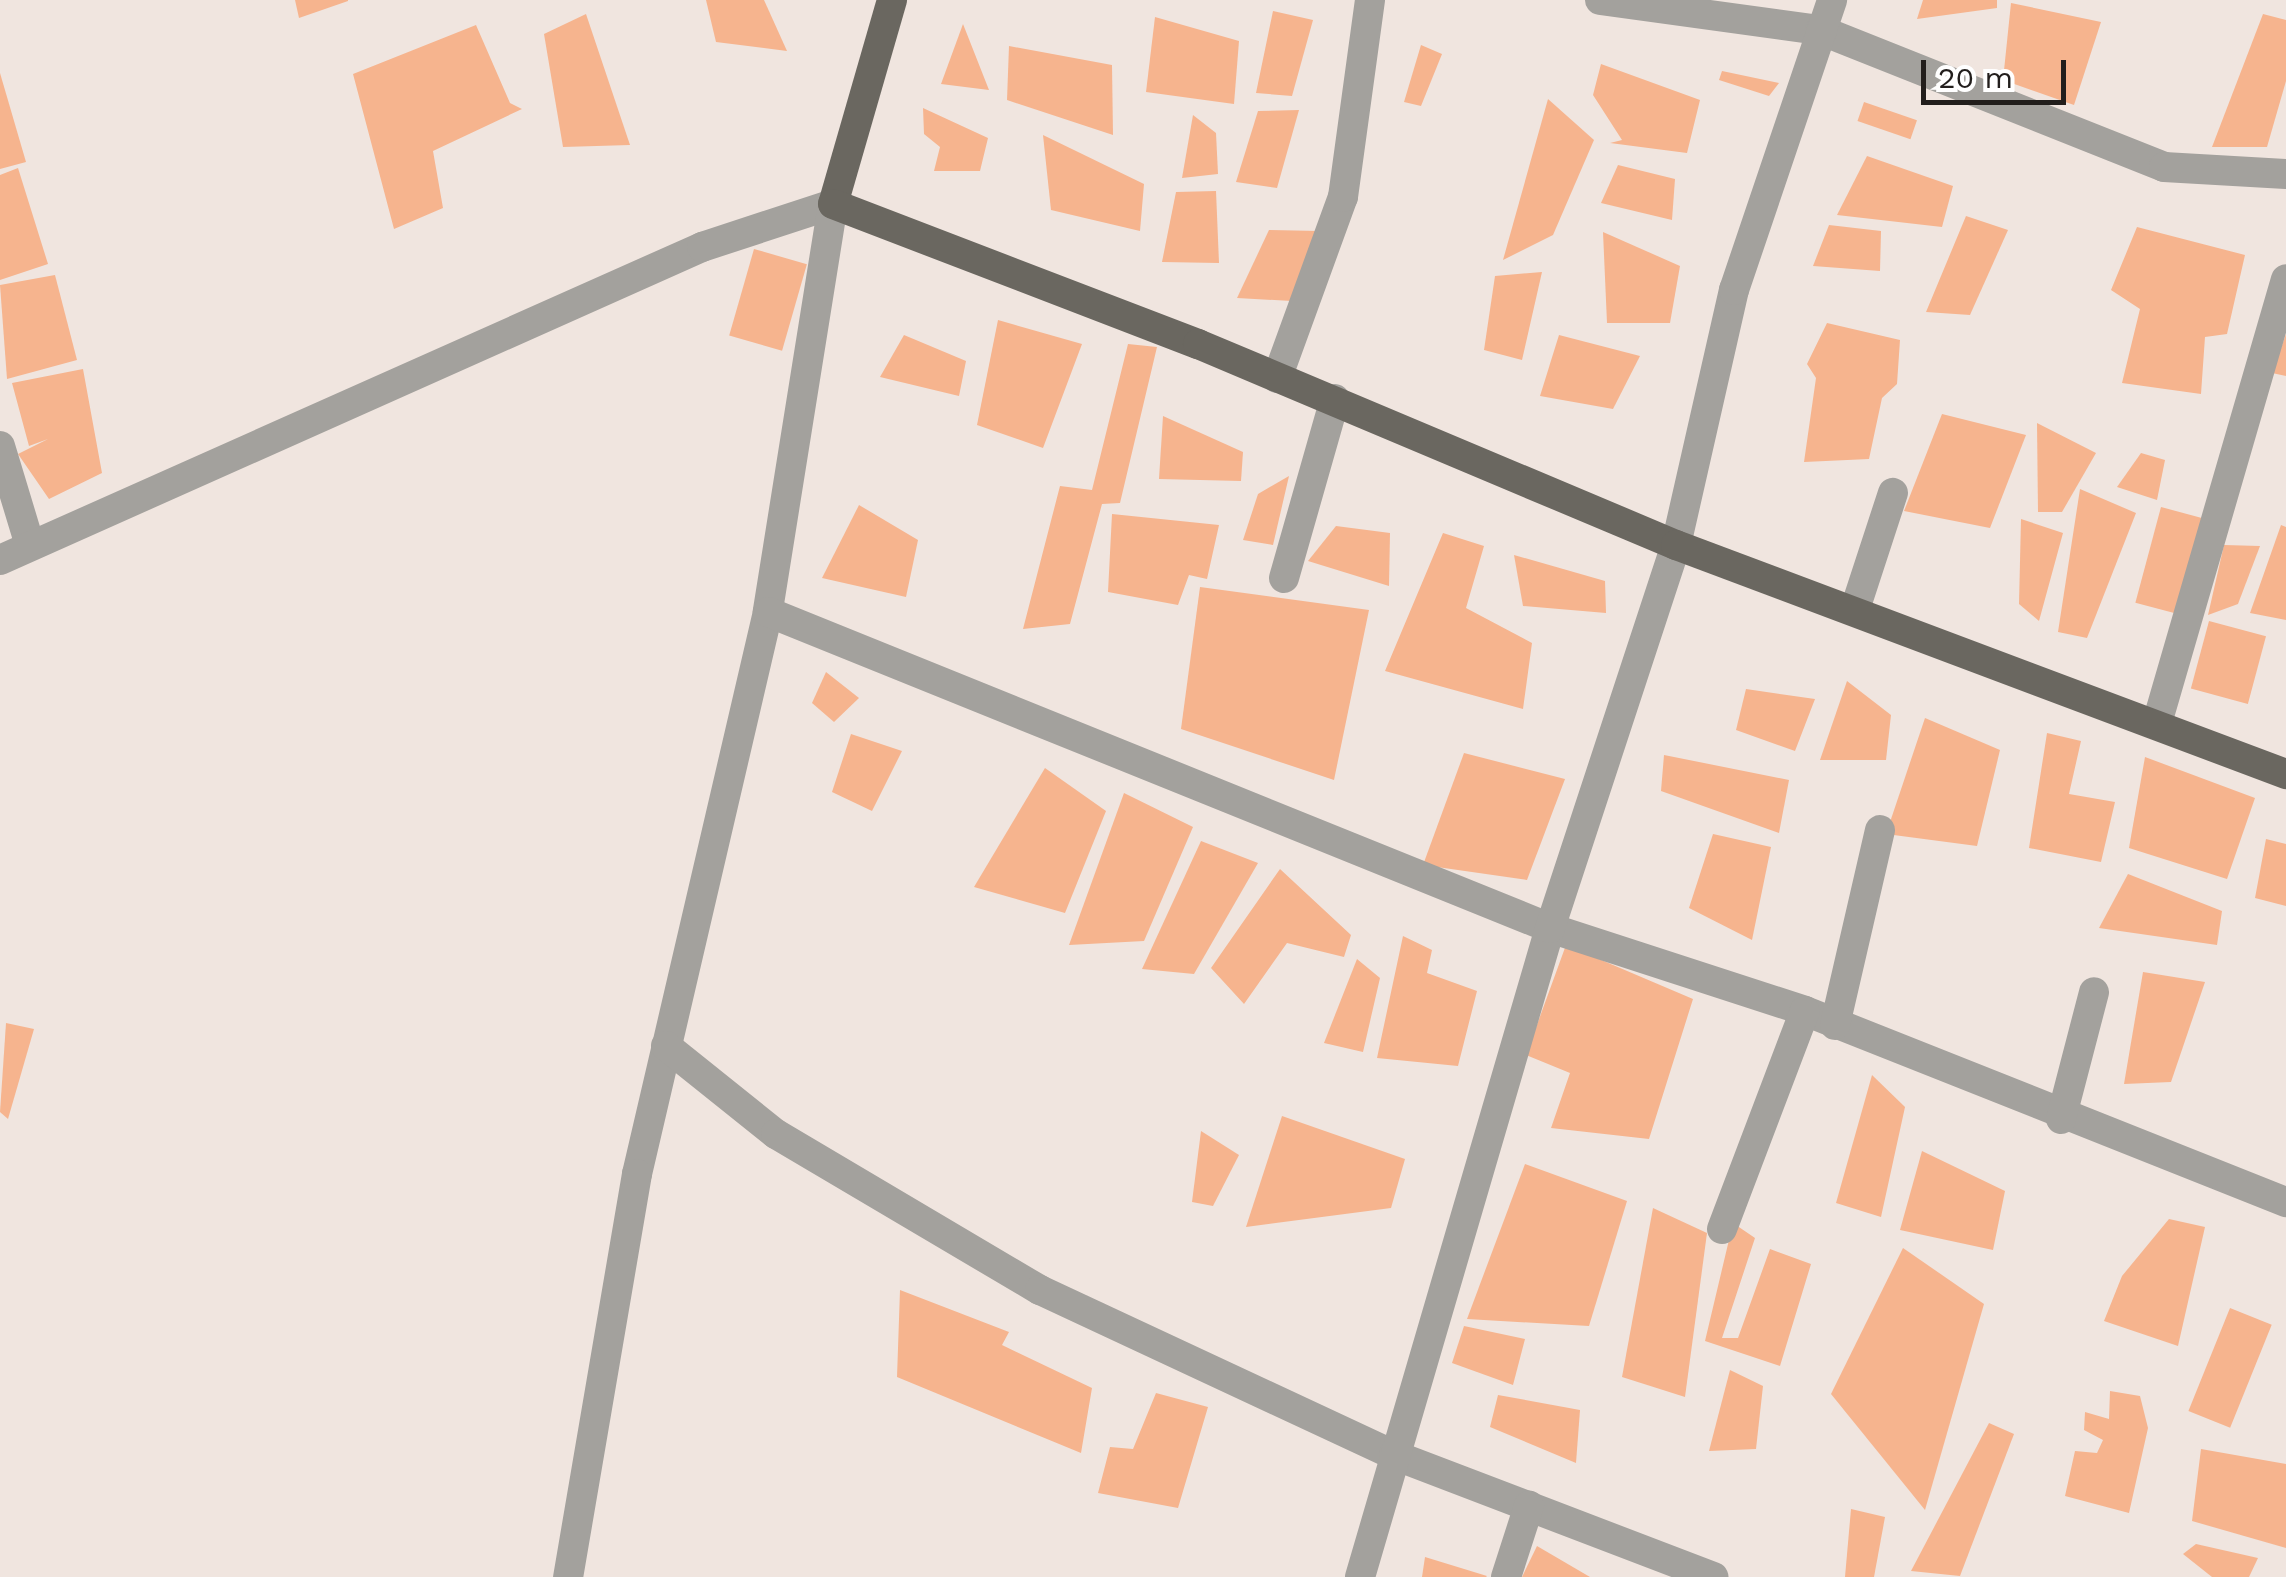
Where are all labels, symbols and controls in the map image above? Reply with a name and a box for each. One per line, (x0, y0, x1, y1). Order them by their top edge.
scale bar (1926, 40, 2071, 102)
text: 20 m (1938, 60, 2013, 95)

